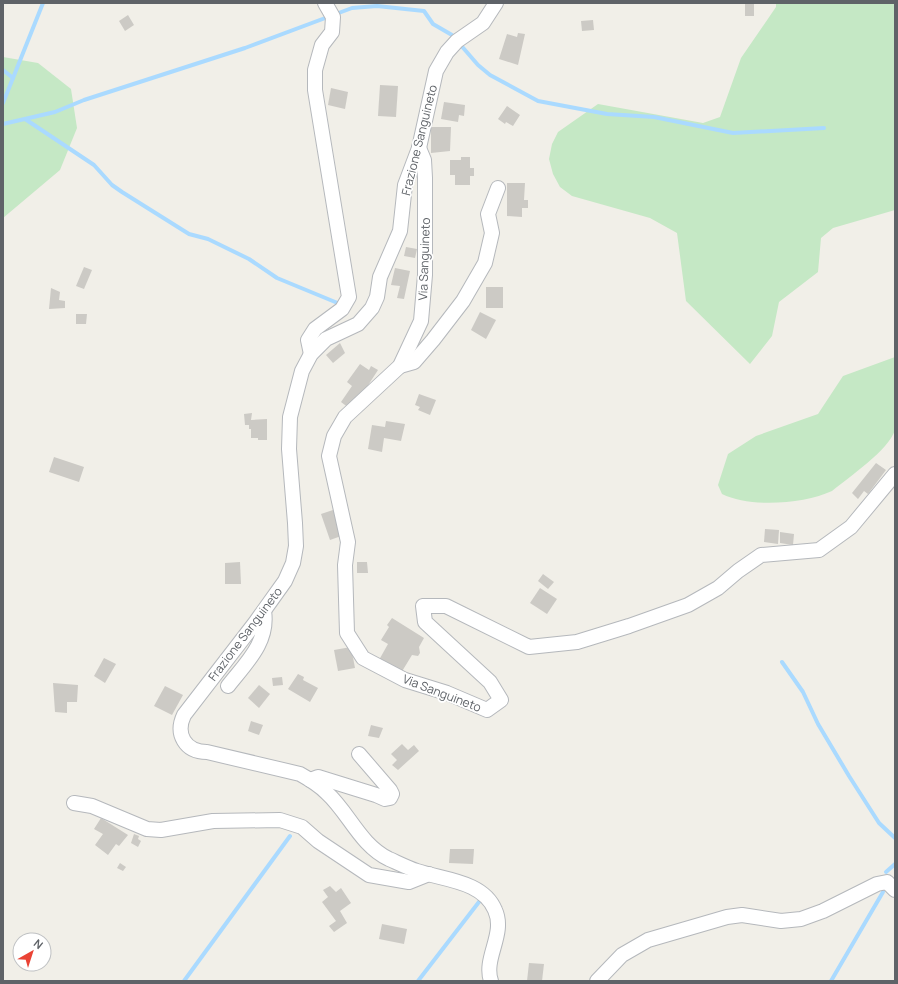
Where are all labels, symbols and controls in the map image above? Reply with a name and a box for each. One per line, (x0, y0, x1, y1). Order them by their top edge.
street label: Frazione Sanguineto (397, 83, 441, 197)
street label: Via Sanguineto (414, 217, 434, 301)
street label: Frazione Sanguineto (204, 584, 286, 684)
street label: Via Sanguineto (400, 670, 484, 716)
north arrow (12, 932, 52, 972)
text: N (31, 936, 46, 952)

